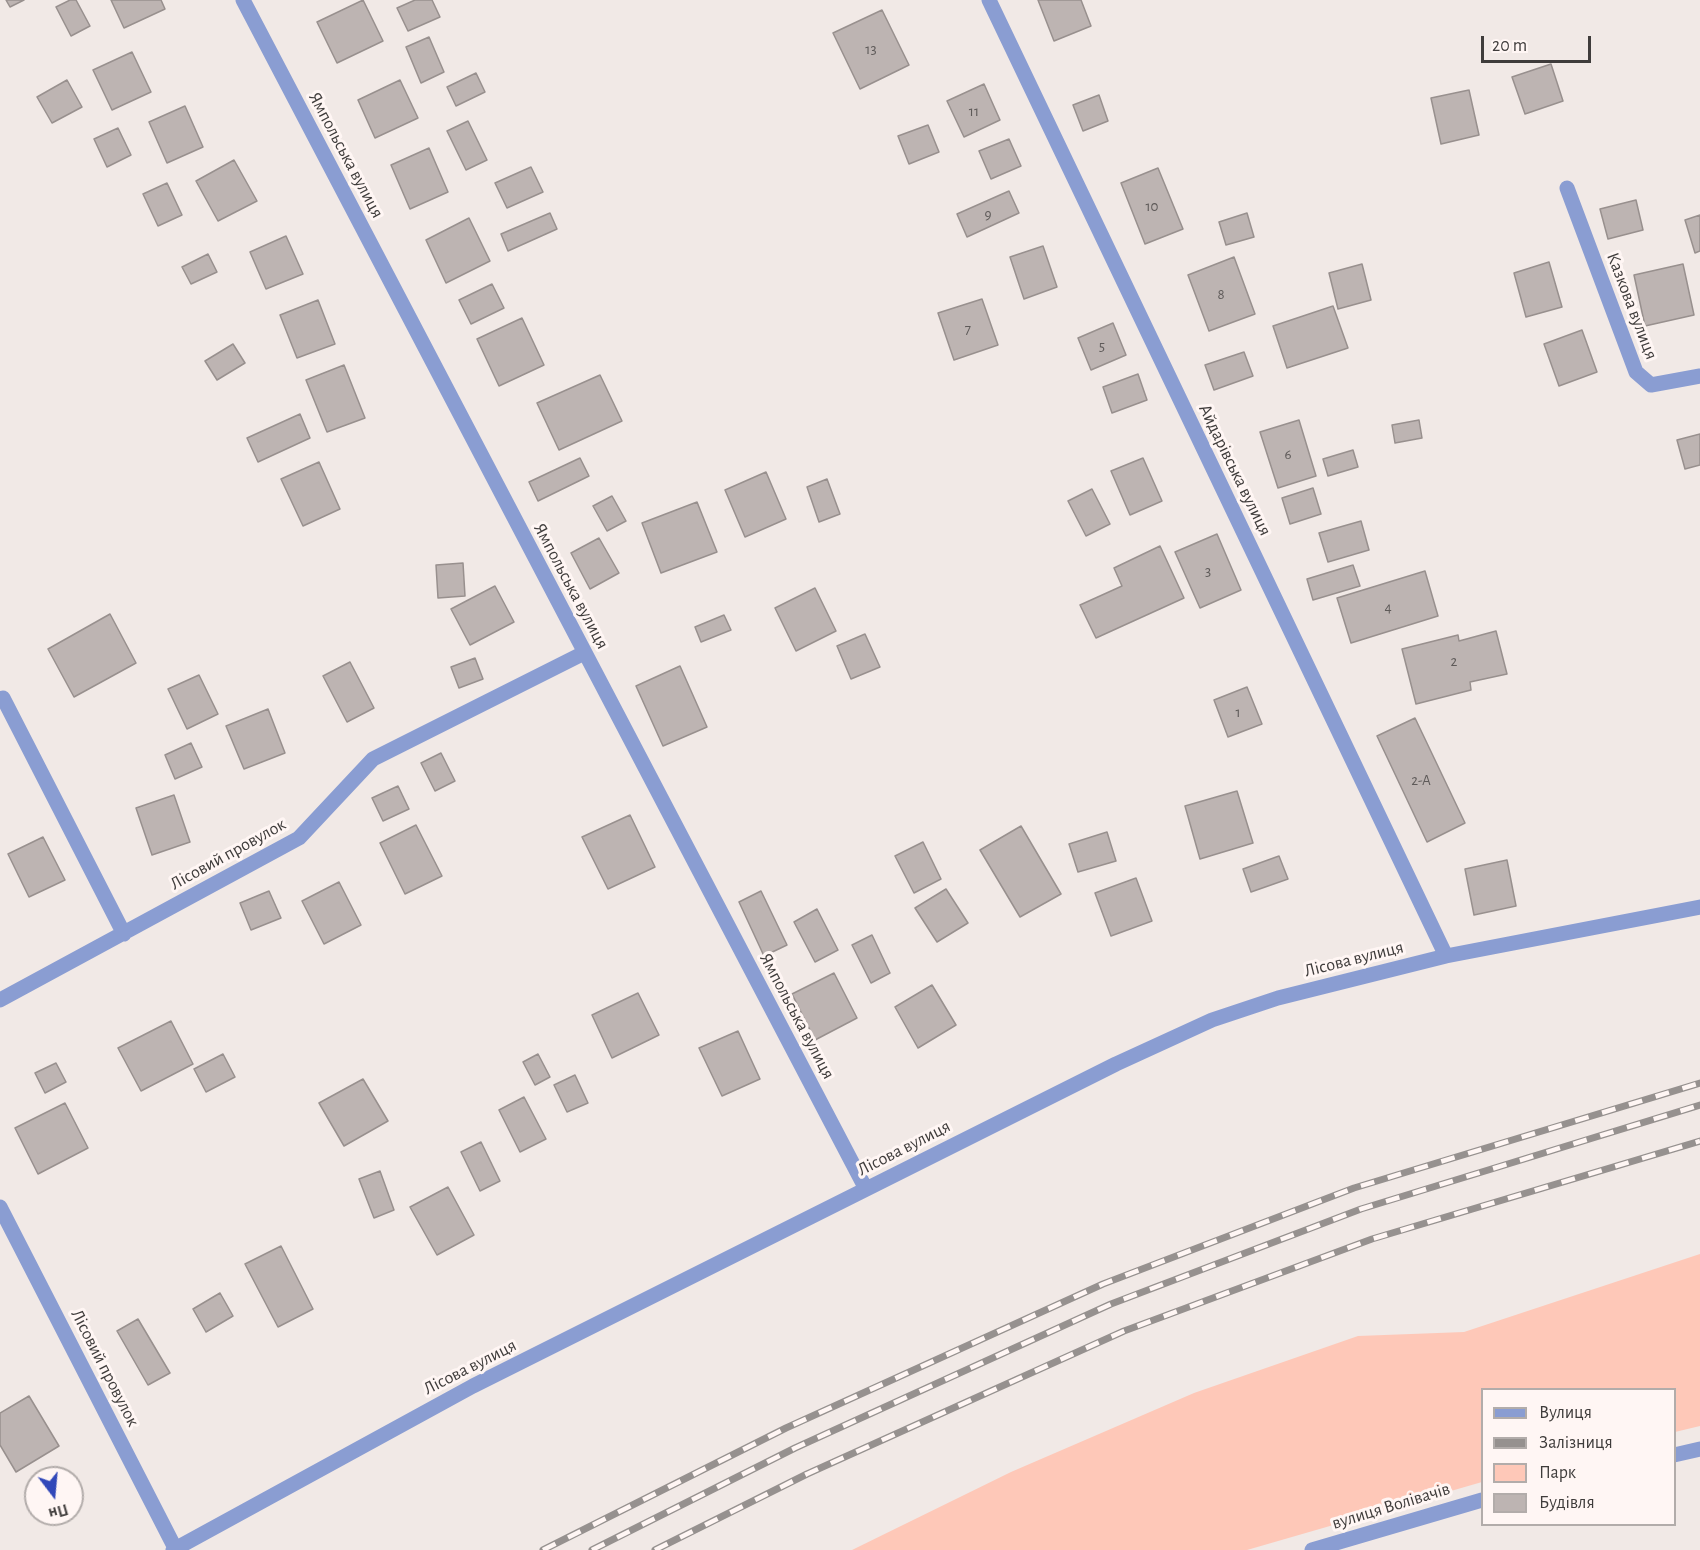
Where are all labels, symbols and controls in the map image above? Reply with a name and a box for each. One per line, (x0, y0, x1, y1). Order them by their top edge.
scale bar (1484, 24, 1594, 62)
text: 20 m (1492, 37, 1527, 55)
house number: 13 (865, 40, 877, 58)
street label: Ямпольська вулиця (304, 88, 388, 222)
house number: 11 (969, 102, 979, 120)
house number: 10 (1145, 197, 1159, 215)
house number: 9 (984, 205, 992, 223)
street label: Казкова вулиця (1602, 250, 1662, 362)
house number: 8 (1217, 285, 1225, 303)
house number: 7 (965, 320, 971, 338)
house number: 5 (1099, 337, 1105, 355)
street label: Айдарівська вулиця (1194, 401, 1276, 539)
house number: 6 (1284, 445, 1292, 463)
street label: Ямпольська вулиця (529, 519, 613, 653)
house number: 3 (1205, 562, 1211, 580)
house number: 4 (1384, 598, 1392, 616)
house number: 2 (1451, 652, 1457, 670)
house number: 1 (1235, 703, 1241, 721)
house number: 2-А (1411, 771, 1431, 789)
street label: Лісовий провулок (167, 813, 289, 895)
street label: Лісова вулиця (1302, 936, 1406, 982)
street label: Ямпольська вулиця (755, 949, 839, 1083)
street label: Лісова вулиця (854, 1115, 954, 1181)
street label: Лісовий провулок (66, 1306, 144, 1430)
street label: Лісова вулиця (420, 1334, 520, 1400)
legend (1481, 1388, 1676, 1526)
text: Вулиця (1539, 1404, 1592, 1422)
text: Залізниця (1539, 1434, 1613, 1452)
text: Парк (1539, 1464, 1576, 1482)
north arrow (24, 1466, 84, 1526)
street label: вулиця Волівачів (1329, 1478, 1453, 1534)
text: Будівля (1539, 1494, 1595, 1512)
text: Пн (47, 1501, 70, 1522)

